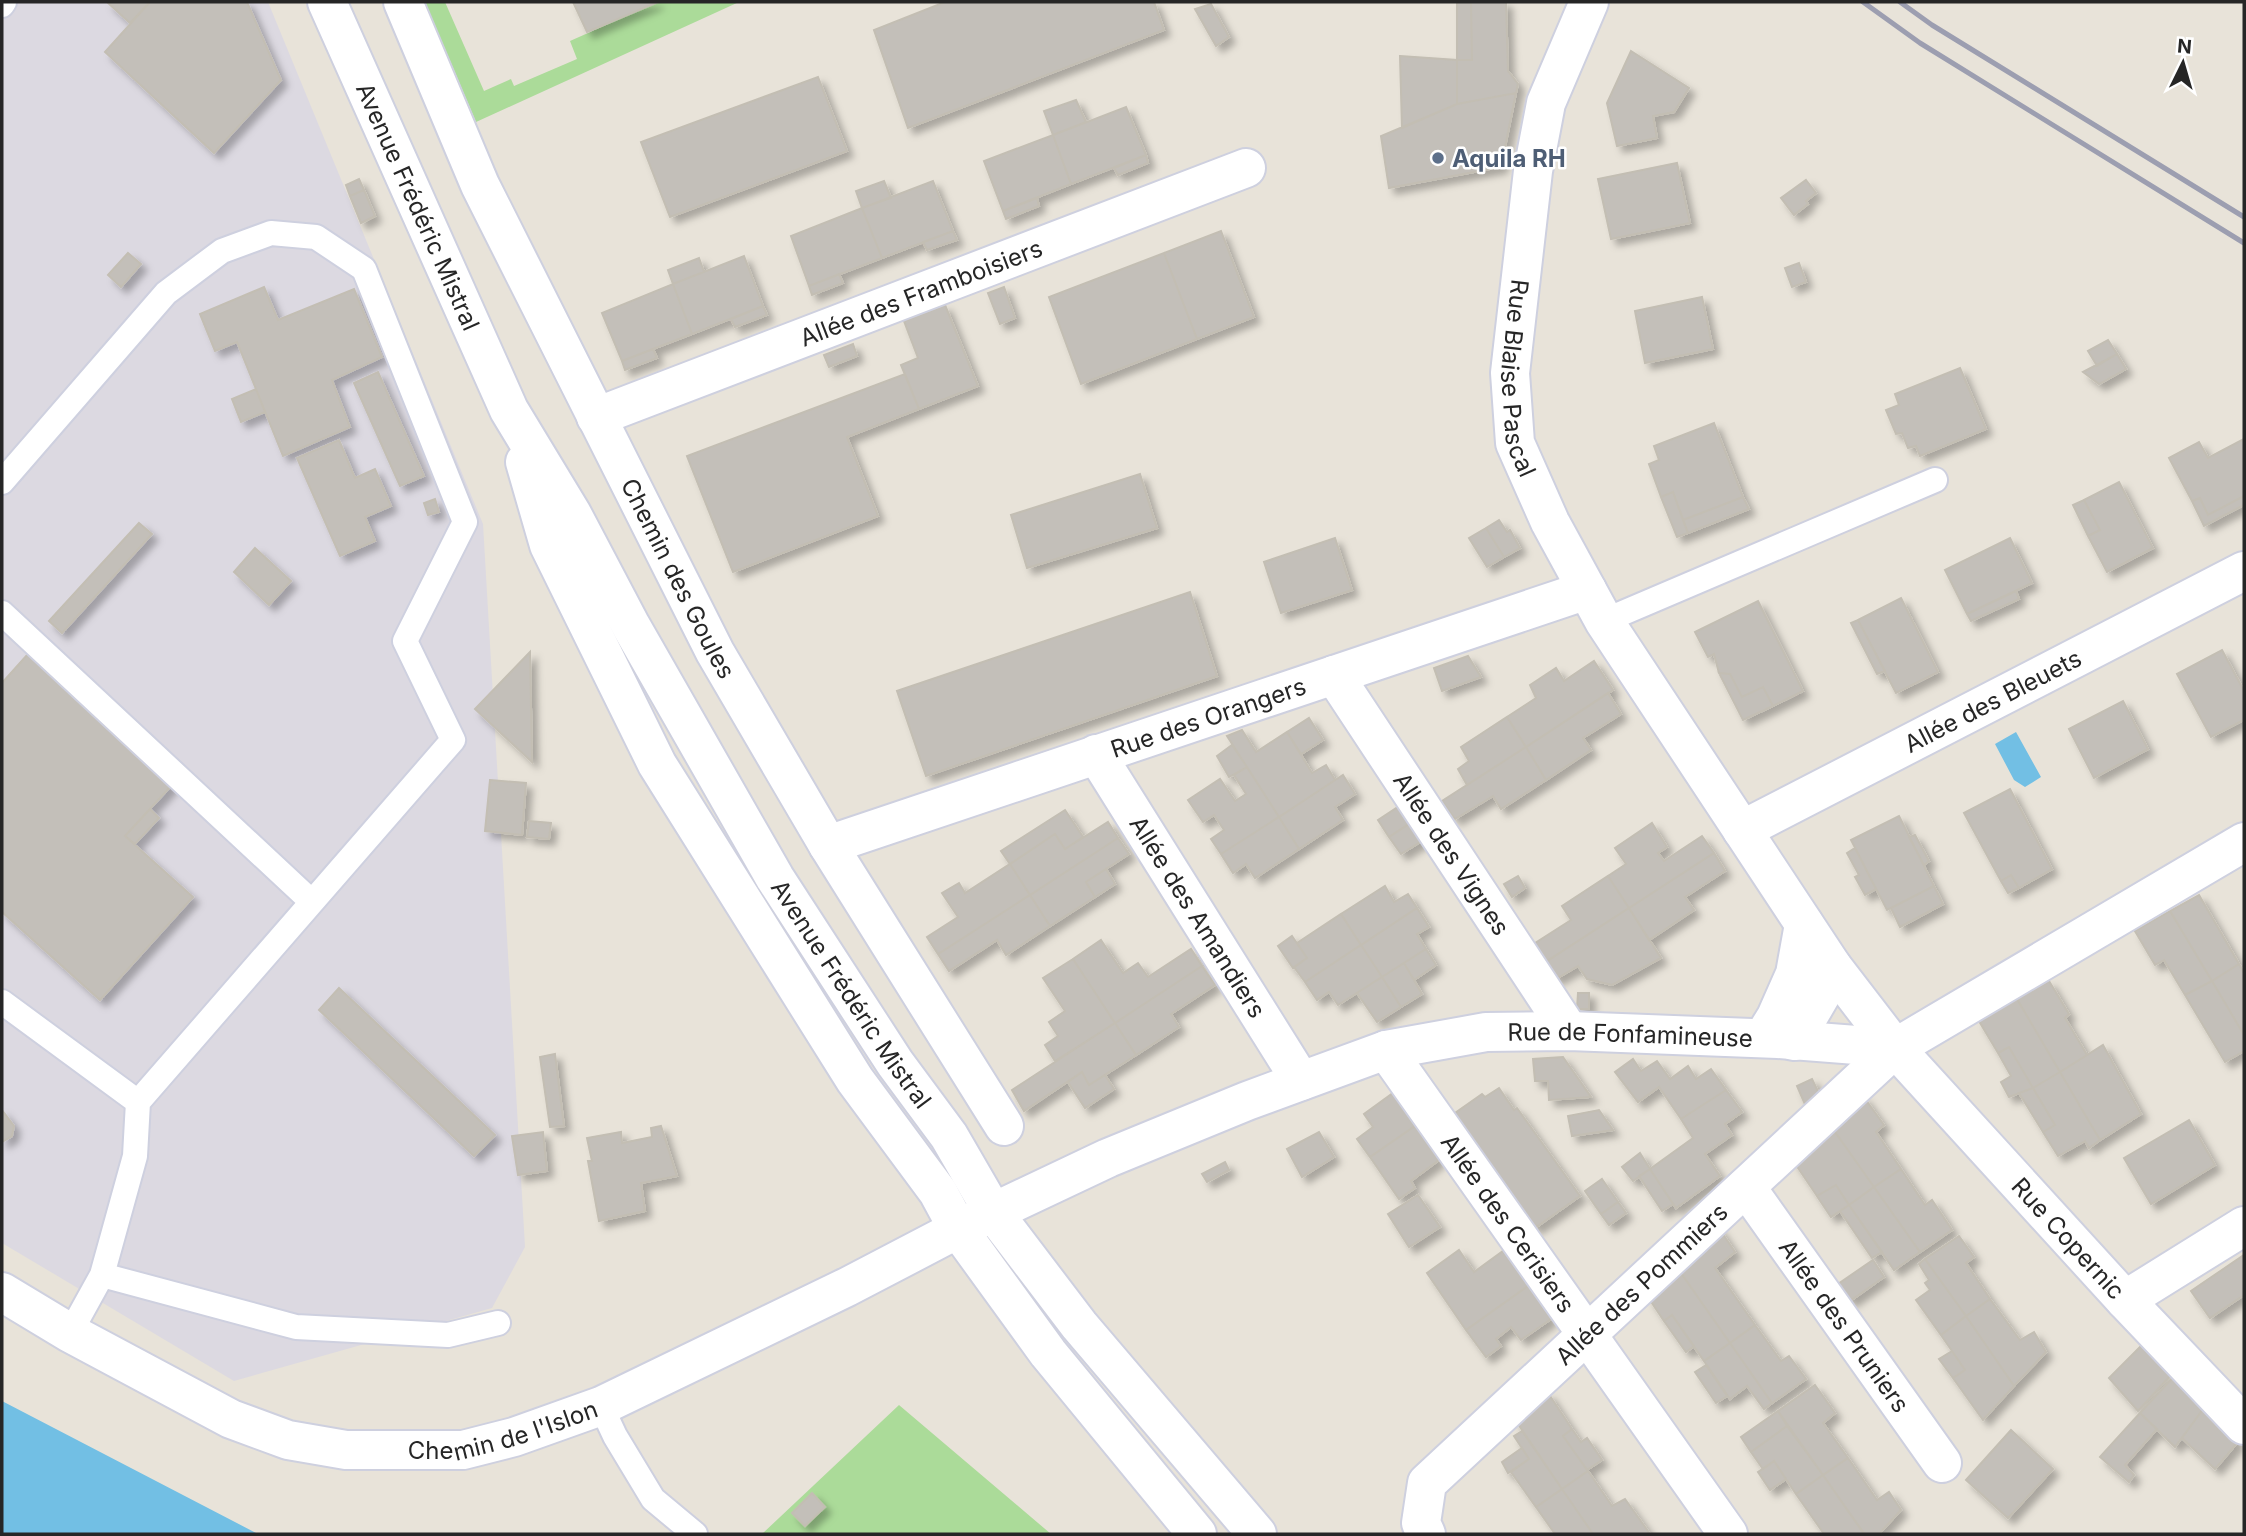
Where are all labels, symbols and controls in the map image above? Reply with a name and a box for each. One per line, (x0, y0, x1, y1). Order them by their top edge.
north arrow (2148, 28, 2218, 98)
text: N (2176, 34, 2193, 59)
street label: Avenue Frédéric Mistral (350, 78, 486, 335)
place label: Aquila RH (1452, 144, 1566, 173)
marker: Aquila RH (1430, 150, 1446, 166)
street label: Allée des Framboisiers (796, 233, 1046, 352)
street label: Rue Blaise Pascal (1495, 278, 1543, 481)
street label: Chemin des Goules (615, 473, 742, 683)
street label: Allée des Bleuets (1899, 643, 2086, 758)
street label: Rue des Orangers (1107, 671, 1309, 764)
street label: Allée des Vignes (1388, 767, 1516, 940)
street label: Allée des Amandiers (1124, 810, 1272, 1023)
street label: Avenue Frédéric Mistral (765, 874, 938, 1114)
street label: Rue de Fonfamineuse (1507, 1016, 1753, 1053)
street label: Allée des Cerisiers (1435, 1128, 1581, 1318)
street label: Rue Copernic (2006, 1171, 2131, 1305)
street label: Allée des Pommiers (1549, 1197, 1733, 1371)
street label: Allée des Pruniers (1773, 1233, 1916, 1418)
street label: Chemin de l'Islon (408, 1394, 601, 1466)

